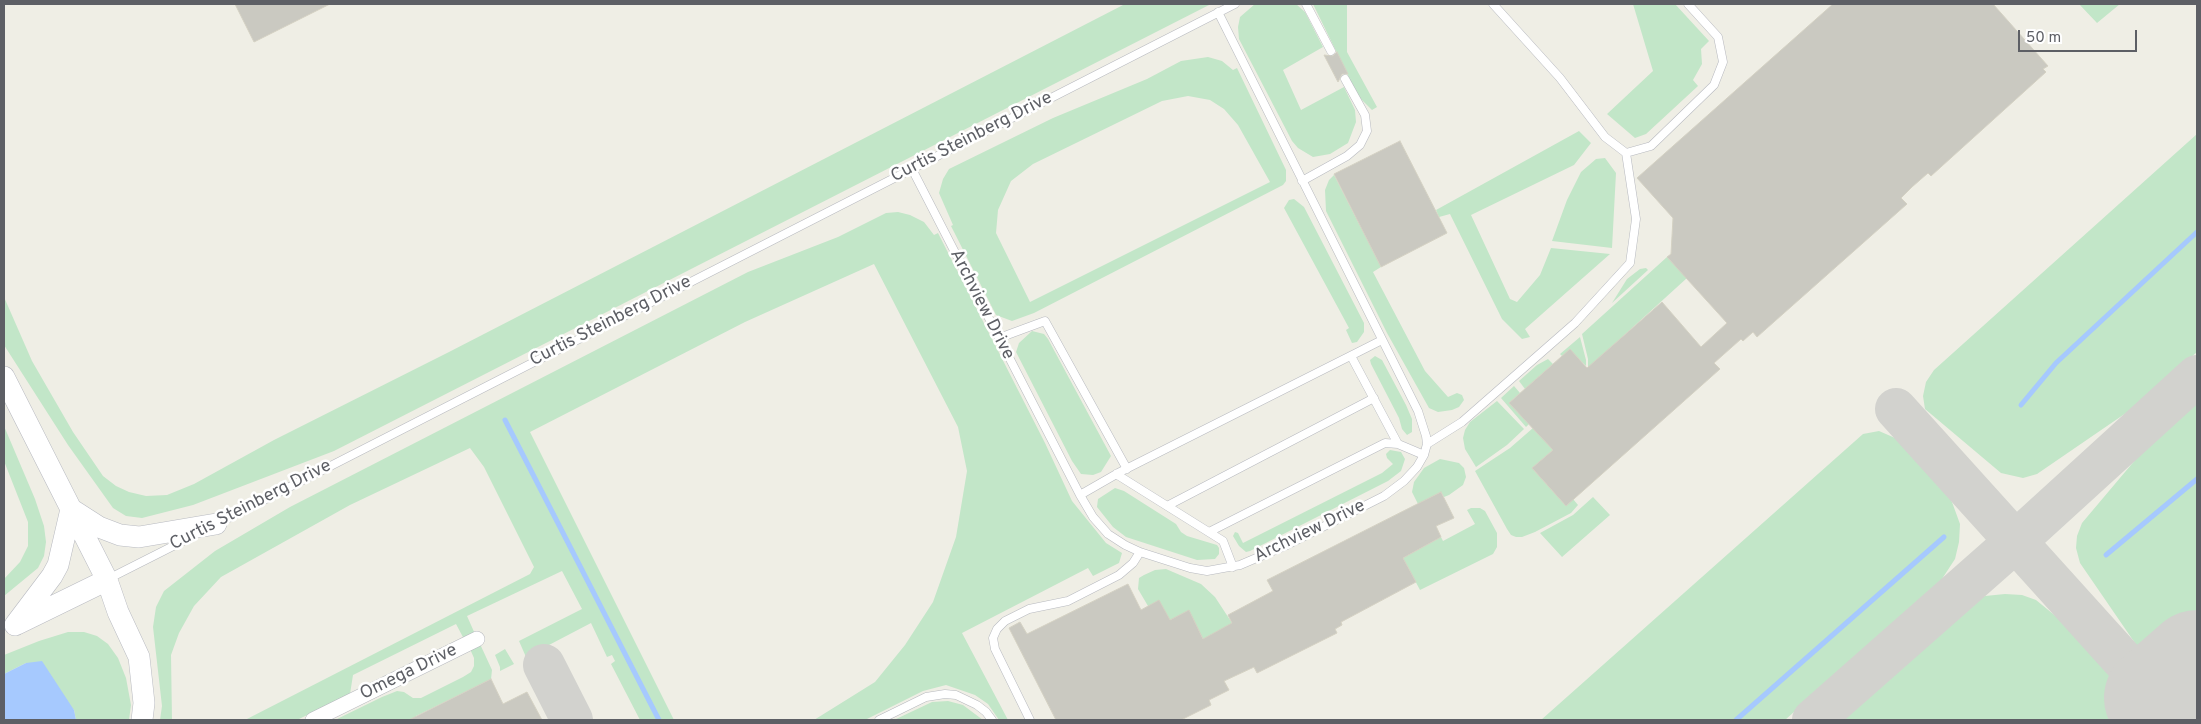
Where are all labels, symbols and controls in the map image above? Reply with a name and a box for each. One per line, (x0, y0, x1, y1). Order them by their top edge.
scale bar (2021, 20, 2140, 52)
text: 50 m (2026, 29, 2061, 48)
street label: Curtis Steinberg Drive (888, 88, 1056, 188)
street label: Archview Drive (944, 246, 1018, 364)
street label: Curtis Steinberg Drive (527, 272, 695, 372)
street label: Curtis Steinberg Drive (167, 456, 335, 556)
street label: Archview Drive (1251, 496, 1369, 568)
street label: Omega Drive (357, 640, 461, 706)

